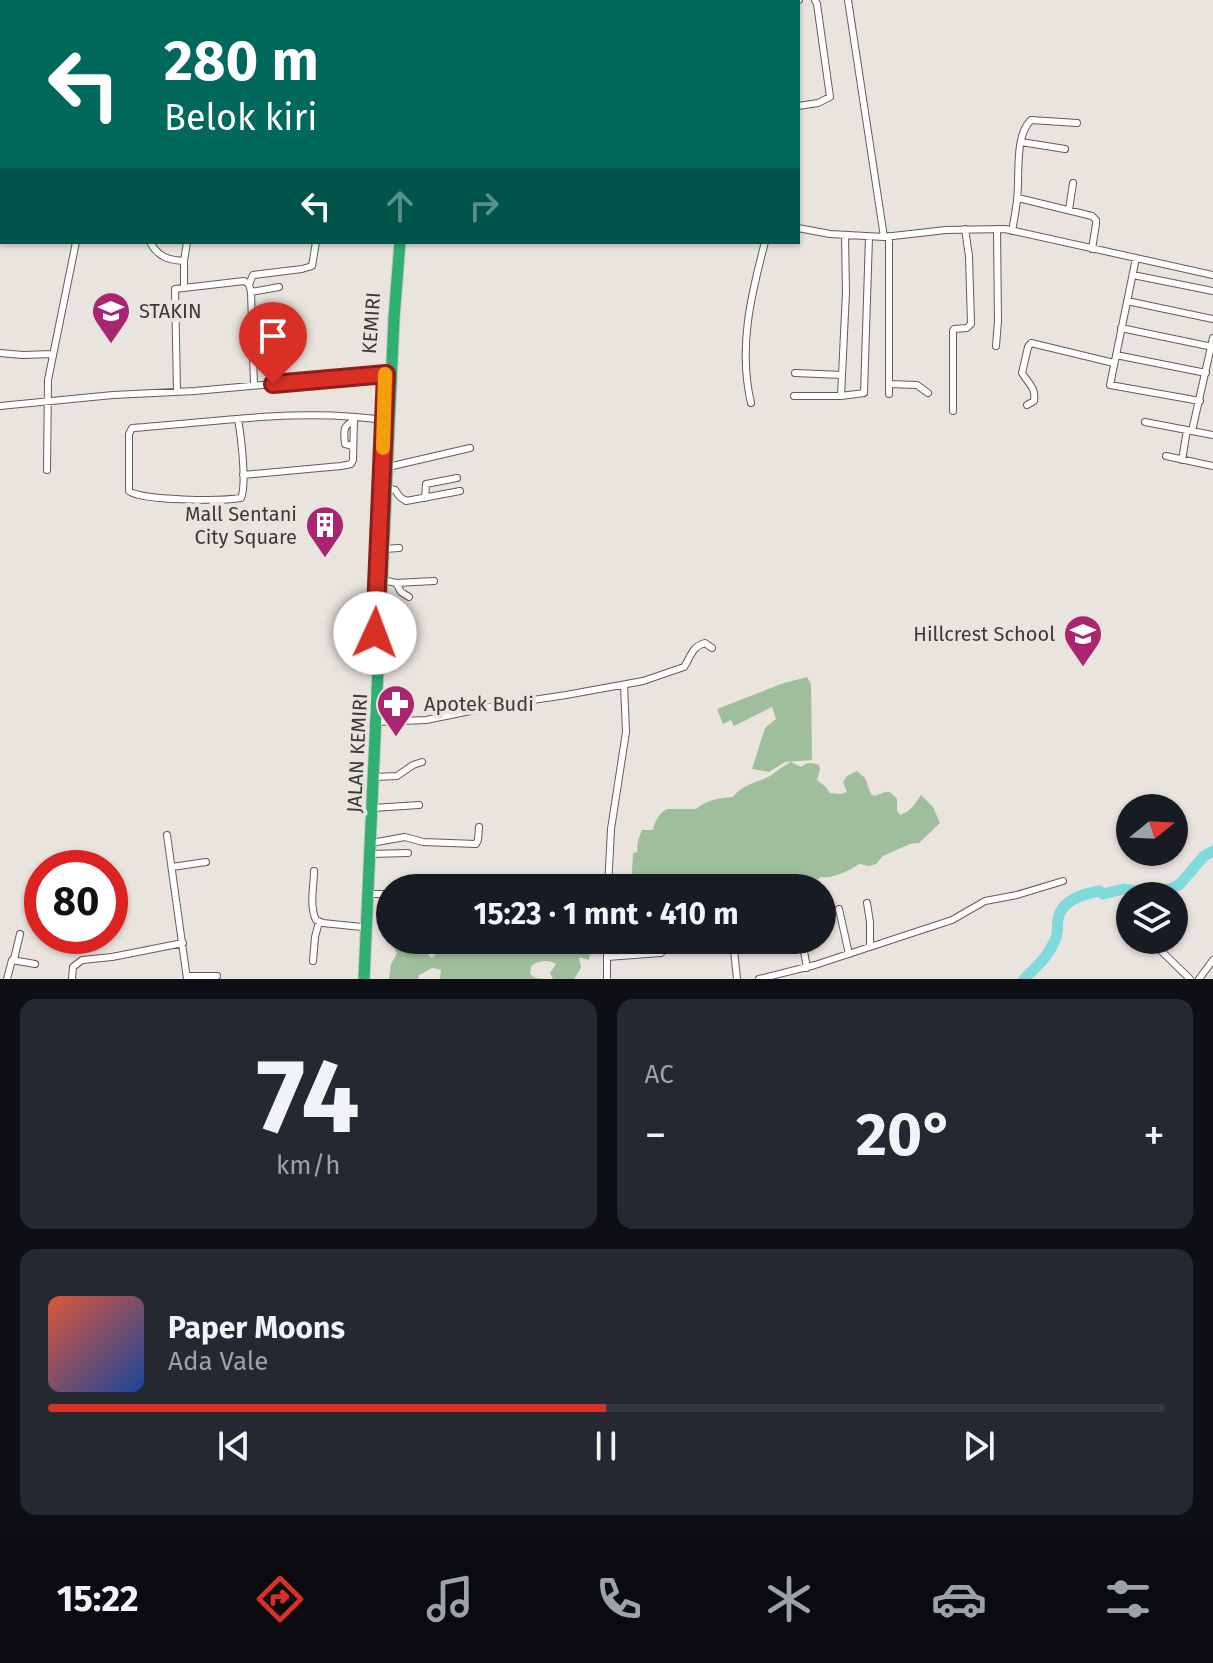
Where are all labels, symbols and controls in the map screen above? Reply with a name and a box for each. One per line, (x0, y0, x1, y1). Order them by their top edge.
text: 280 m (164, 28, 319, 95)
icon: left (32, 32, 136, 136)
text: Belok kiri (164, 96, 318, 140)
icon: left (294, 184, 338, 228)
icon: ahead (378, 184, 422, 228)
icon: right (462, 184, 506, 228)
school or university icon: STAKIN (90, 290, 132, 345)
street label: KEMIRI (357, 291, 385, 355)
place label: STAKIN (139, 299, 202, 323)
pin (239, 302, 307, 384)
icon: arrive (251, 314, 295, 358)
place label: Mall Sentani City Square (185, 502, 297, 549)
building icon: Mall Sentani City Square (304, 504, 346, 559)
position arrow (333, 591, 417, 675)
school or university icon: Hillcrest School (1062, 613, 1104, 668)
place label: Hillcrest School (913, 622, 1055, 646)
pharmacy icon: Apotek Budi (375, 683, 417, 738)
place label: Apotek Budi (424, 692, 534, 716)
street label: JALAN KEMIRI (342, 693, 372, 813)
north arrow (1116, 794, 1188, 866)
map controls (1116, 794, 1188, 954)
speed limit sign: 80 (24, 850, 128, 954)
button: layers (1116, 882, 1188, 954)
text: 15:23 · 1 mnt · 410 m (474, 896, 739, 932)
text: 74 (257, 1035, 360, 1160)
text: AC (645, 1059, 674, 1090)
text: 20° (856, 1099, 953, 1171)
text: − (645, 1109, 667, 1162)
text: + (1143, 1109, 1165, 1162)
text: km/h (276, 1150, 340, 1181)
text: Paper Moons (168, 1310, 345, 1346)
text: Ada Vale (168, 1346, 268, 1377)
icon: previous (212, 1424, 256, 1468)
icon: pause (584, 1424, 628, 1468)
icon: next (957, 1424, 1001, 1468)
icon: directions (252, 1571, 308, 1627)
icon: music (422, 1571, 478, 1627)
icon: phone (591, 1571, 647, 1627)
icon: climate (761, 1571, 817, 1627)
icon: car (931, 1571, 987, 1627)
icon: filters (1100, 1571, 1156, 1627)
text: 15:22 (57, 1577, 139, 1621)

